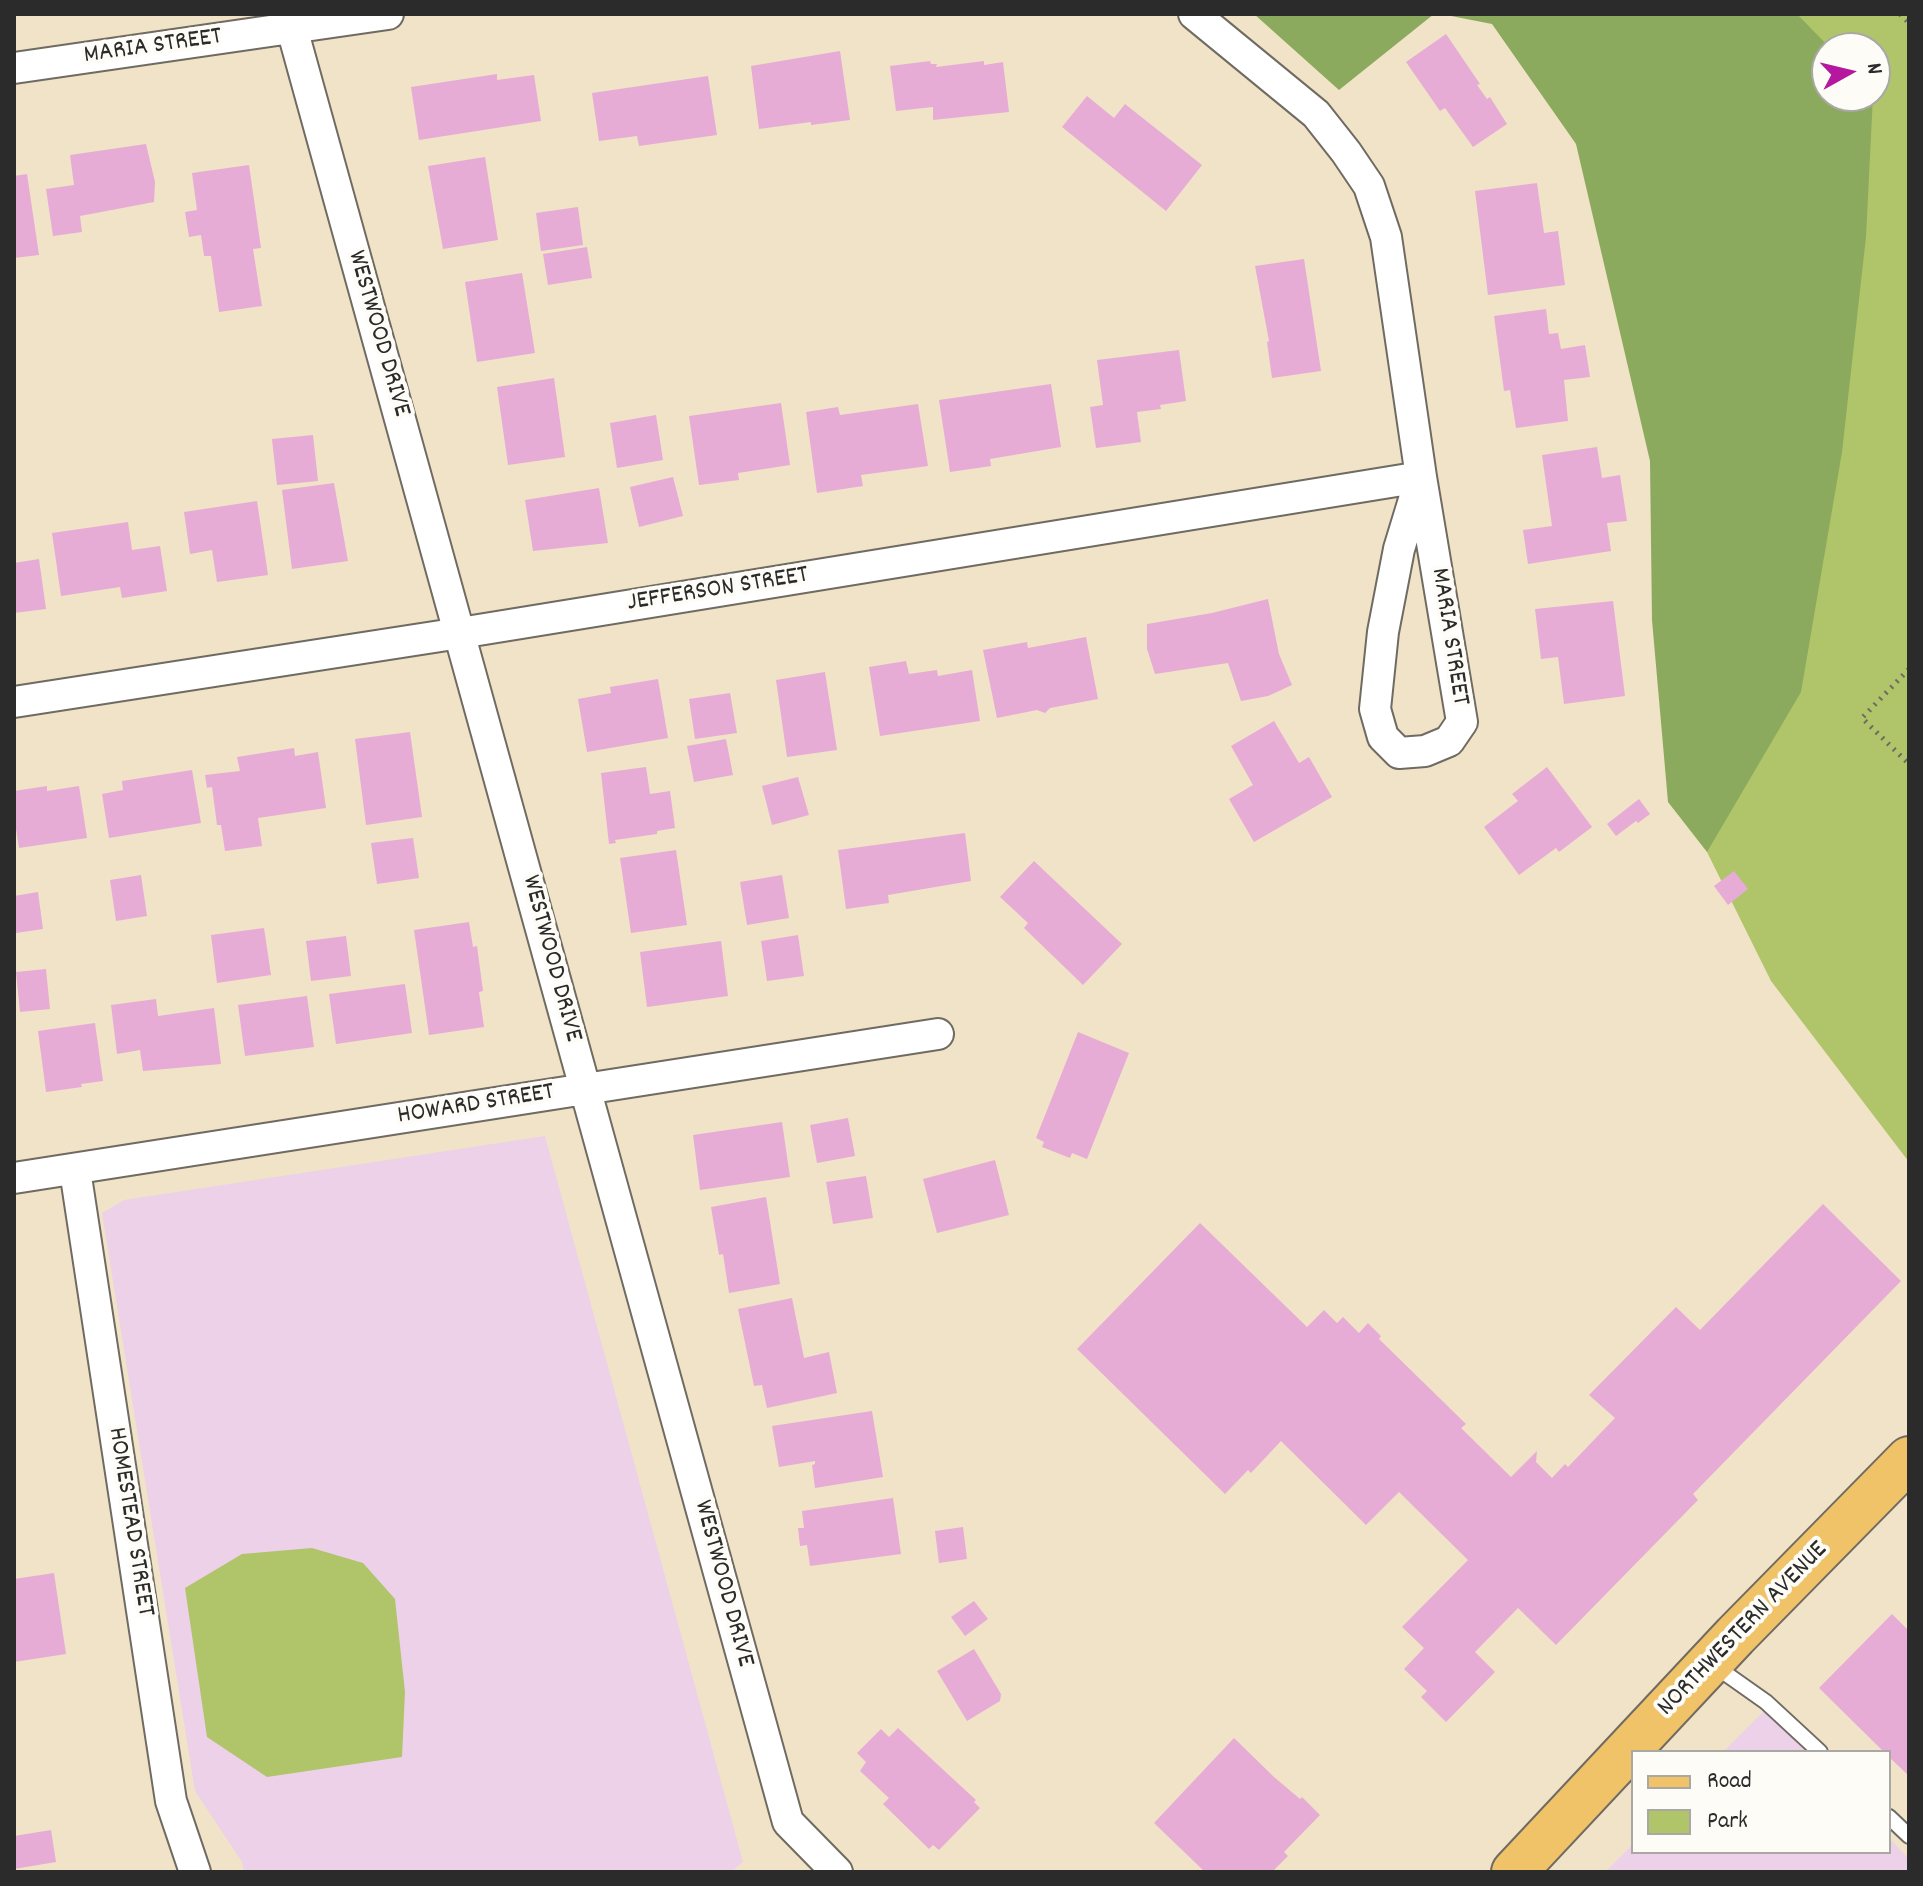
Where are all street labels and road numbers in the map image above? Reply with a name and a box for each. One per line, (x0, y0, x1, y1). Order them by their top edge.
street label: MARIA STREET (82, 23, 224, 73)
street label: WESTWOOD DRIVE (338, 247, 416, 421)
street label: JEFFERSON STREET (625, 561, 811, 621)
street label: MARIA STREET (1422, 566, 1474, 708)
street label: WESTWOOD DRIVE (513, 872, 587, 1046)
street label: HOWARD STREET (396, 1078, 556, 1134)
street label: HOMESTEAD STREET (99, 1425, 159, 1619)
street label: WESTWOOD DRIVE (685, 1497, 759, 1671)
street label: NORTHWESTERN AVENUE (1652, 1536, 1836, 1724)

